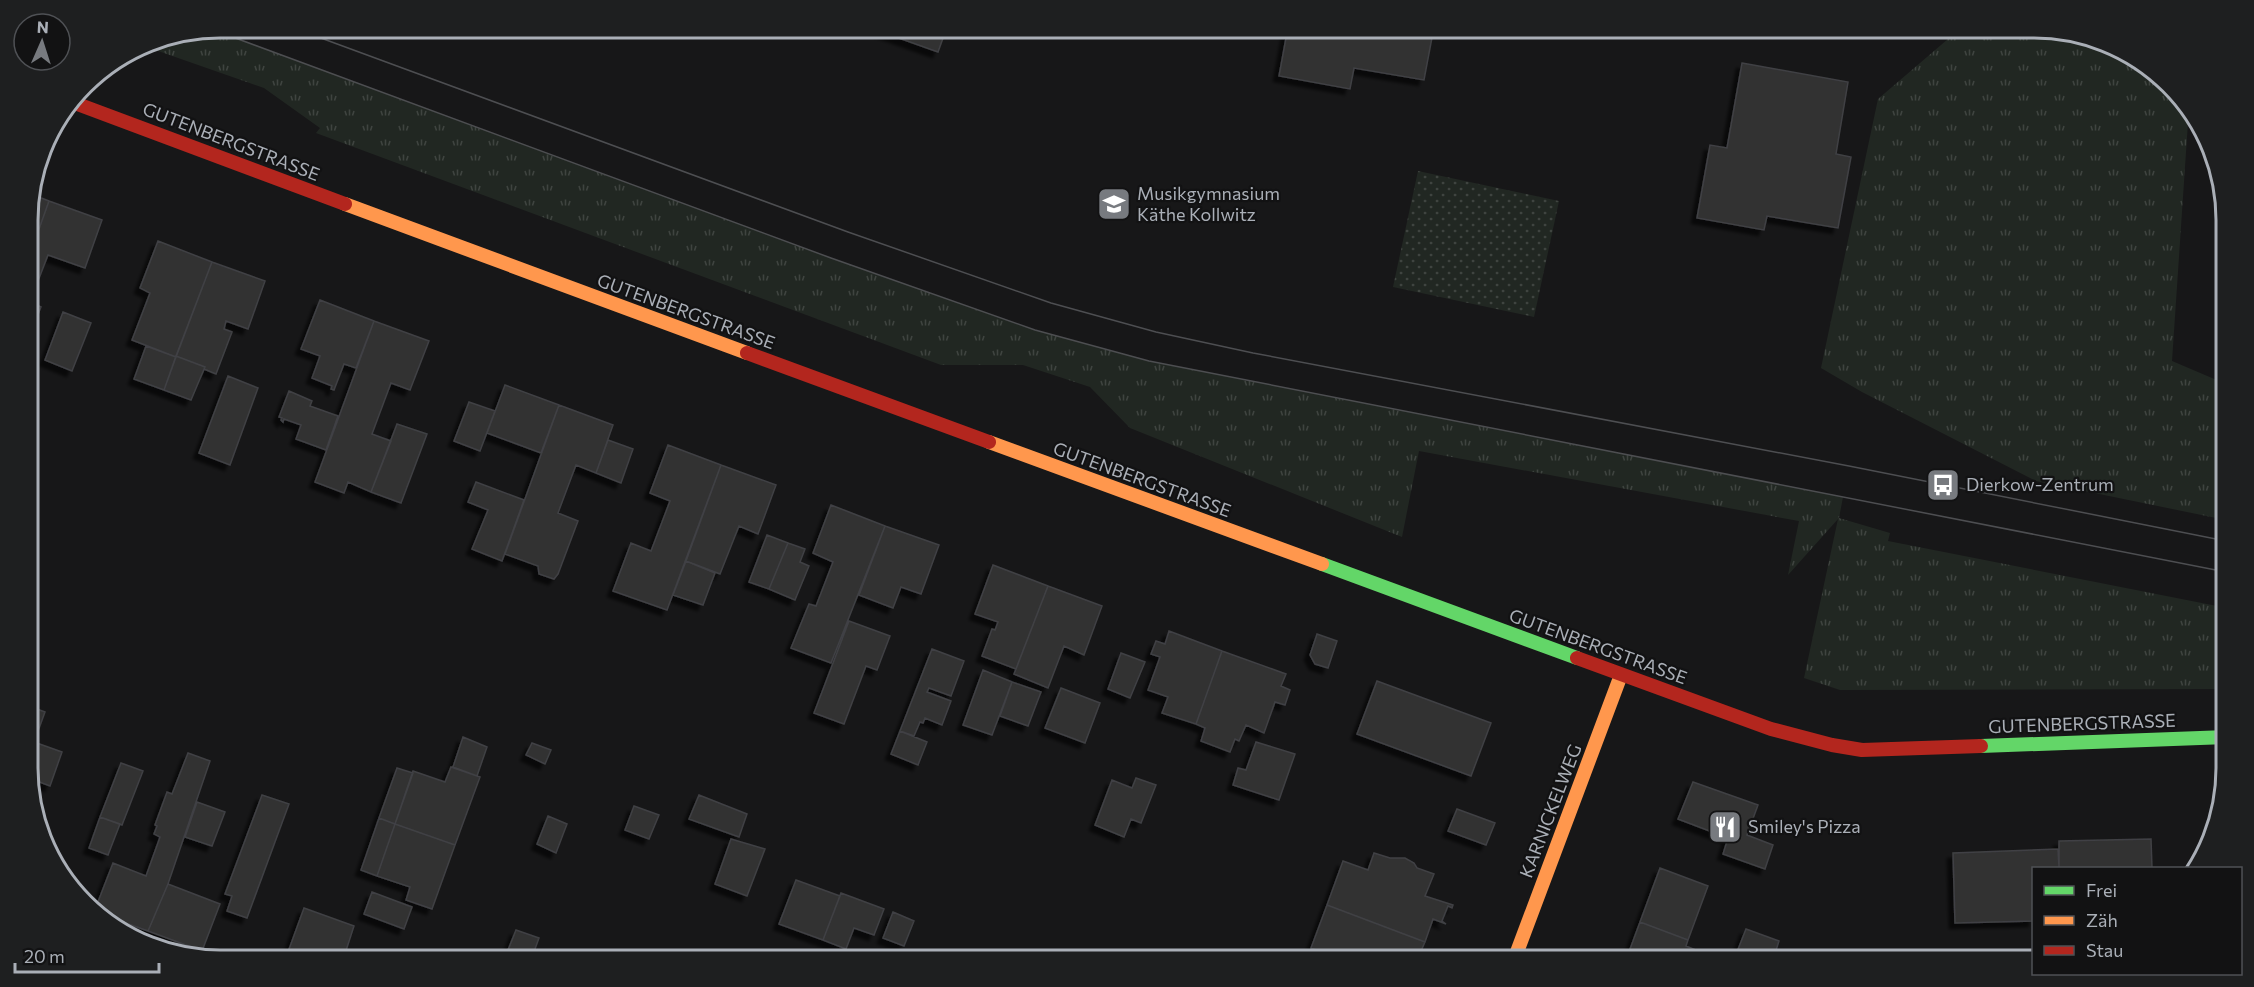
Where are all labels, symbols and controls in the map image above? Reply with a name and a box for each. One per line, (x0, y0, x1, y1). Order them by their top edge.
north arrow (12, 12, 72, 72)
text: N (36, 17, 49, 36)
street label: GUTENBERGSTRASSE (140, 97, 323, 185)
place label: Musikgymnasium Käthe Kollwitz (1137, 182, 1280, 225)
school or university icon: Musikgymnasium Käthe Kollwitz (1096, 186, 1132, 222)
street label: GUTENBERGSTRASSE (594, 269, 778, 353)
street label: GUTENBERGSTRASSE (1050, 437, 1234, 521)
bus stop icon: Dierkow-Zentrum (1925, 467, 1961, 503)
place label: Dierkow-Zentrum (1966, 473, 2114, 495)
street label: GUTENBERGSTRASSE (1506, 604, 1690, 688)
street label: GUTENBERGSTRASSE (1988, 709, 2176, 737)
street label: KARNICKELWEG (1514, 741, 1586, 881)
restaurant icon: Smiley's Pizza (1707, 809, 1743, 845)
place label: Smiley's Pizza (1748, 815, 1861, 837)
legend (2032, 867, 2242, 975)
text: Frei (2086, 879, 2117, 901)
text: Zäh (2086, 909, 2118, 931)
scale bar (15, 936, 159, 974)
text: Stau (2086, 939, 2123, 961)
text: 20 m (24, 945, 65, 967)

